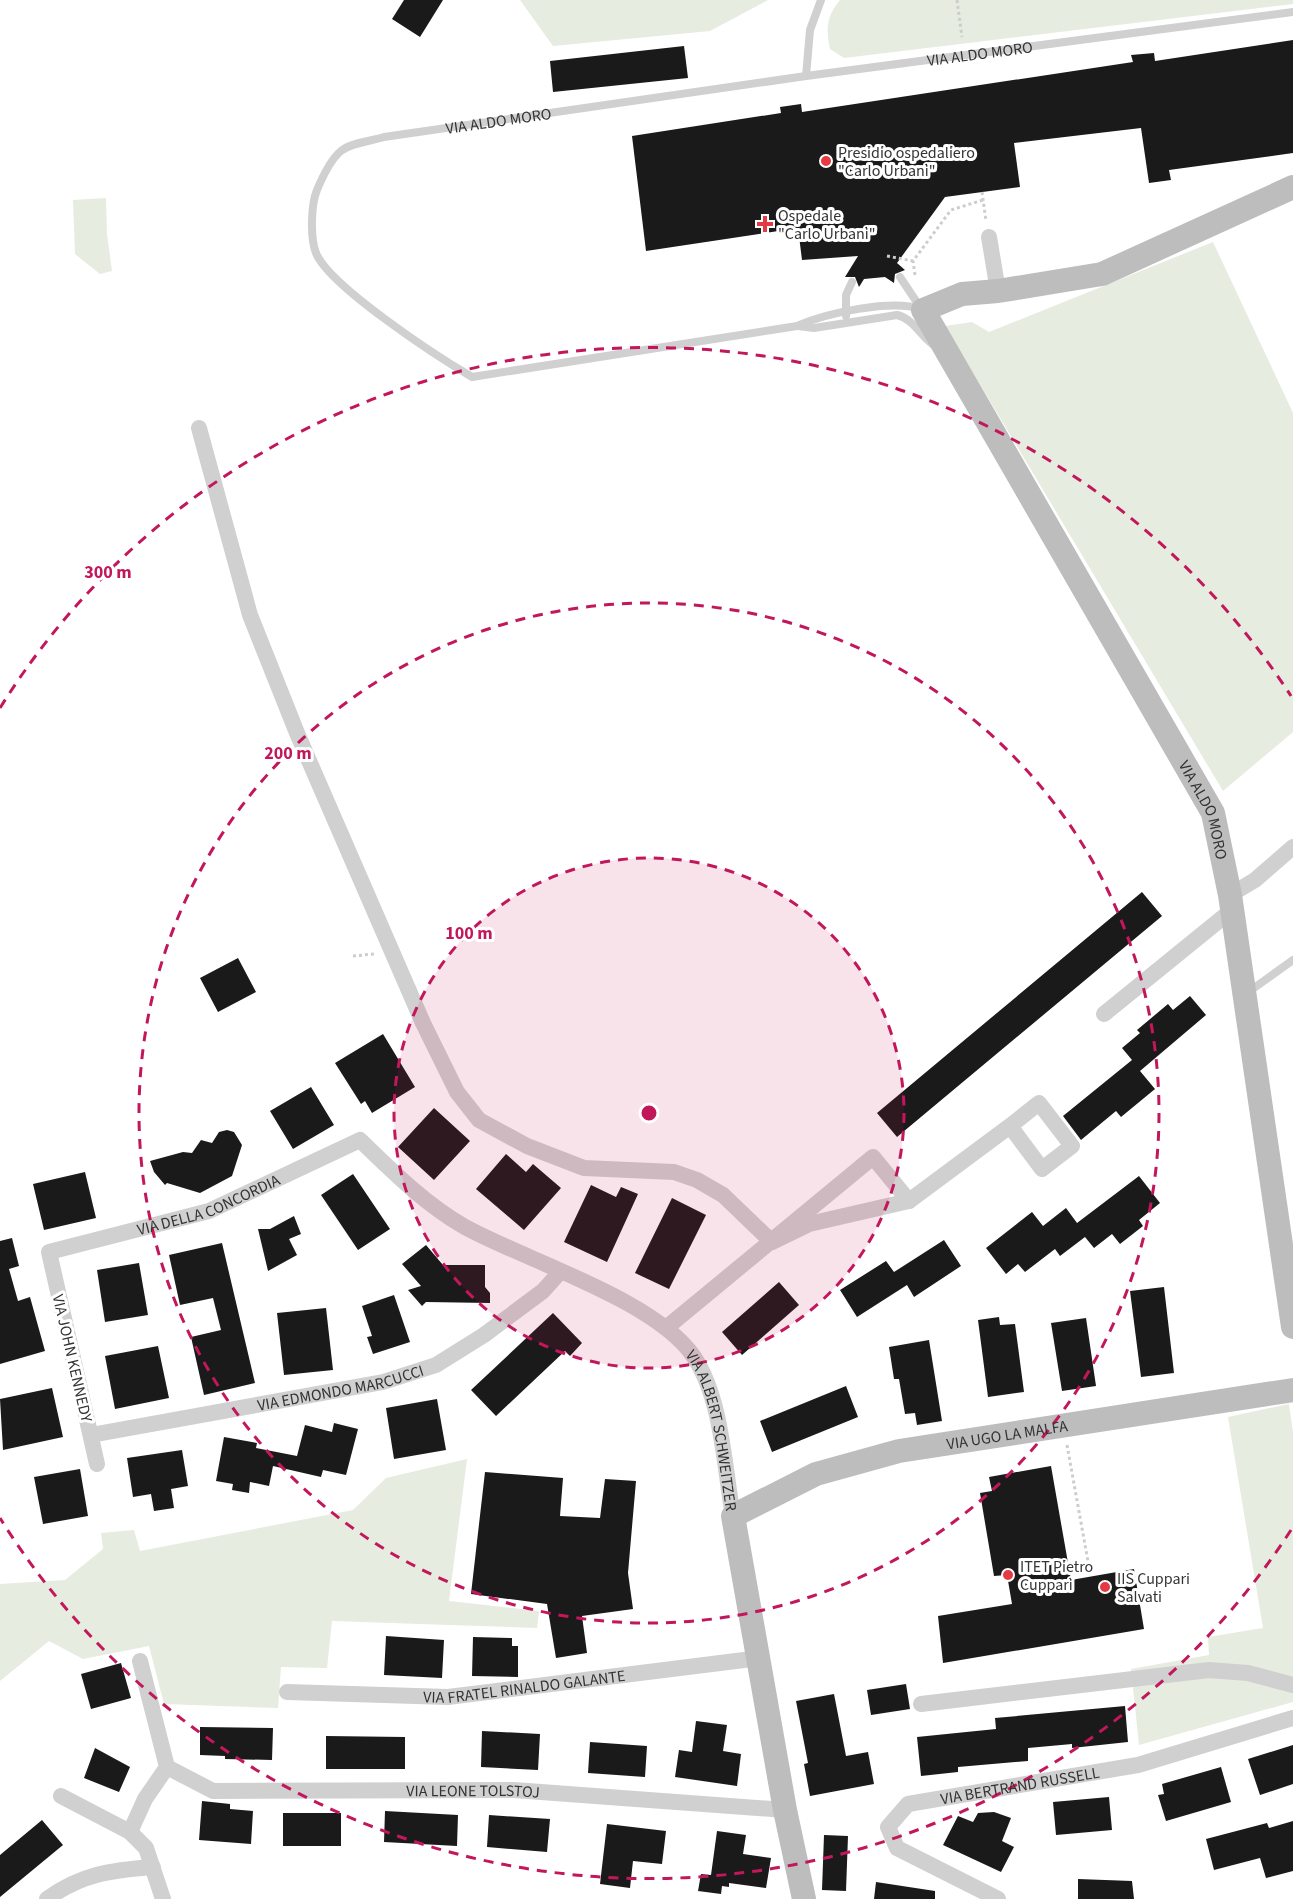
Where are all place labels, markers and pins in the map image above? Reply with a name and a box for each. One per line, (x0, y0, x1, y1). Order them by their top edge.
place label: Presidio ospedaliero "Carlo Urbani" (838, 142, 975, 182)
marker: Presidio ospedaliero "Carlo Urbani" (819, 154, 833, 168)
place label: Ospedale "Carlo Urbani" (778, 205, 876, 245)
marker: Ospedale "Carlo Urbani" (756, 215, 774, 233)
centre of rings (639, 1103, 659, 1123)
place label: ITET Pietro Cuppari (1020, 1556, 1093, 1596)
marker: ITET Pietro Cuppari (1001, 1568, 1015, 1582)
place label: IIS Cuppari Salvati (1117, 1568, 1190, 1608)
marker: IIS Cuppari Salvati (1098, 1580, 1112, 1594)

